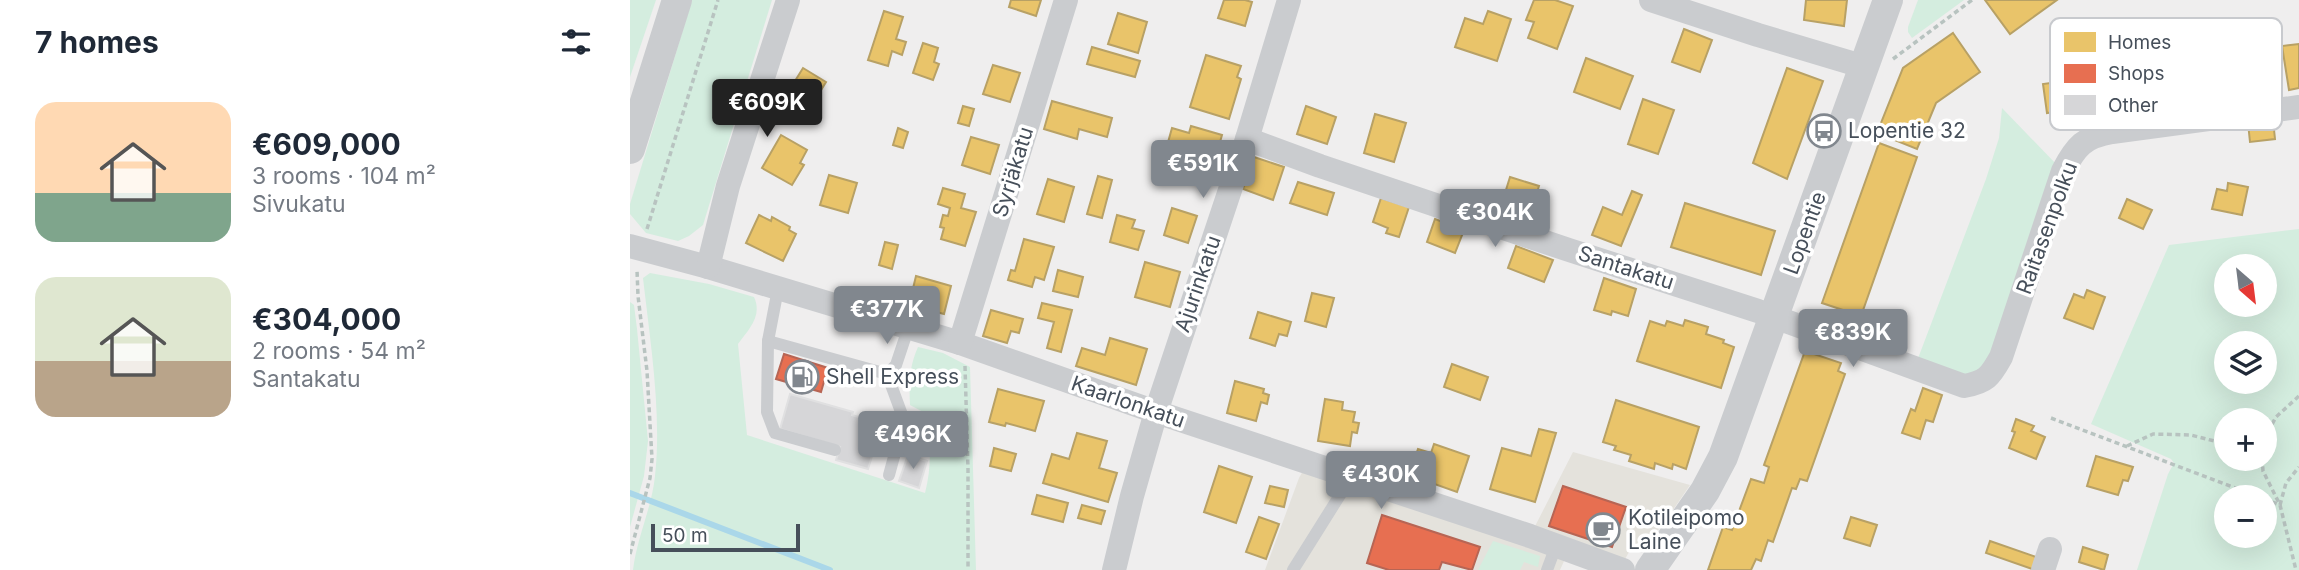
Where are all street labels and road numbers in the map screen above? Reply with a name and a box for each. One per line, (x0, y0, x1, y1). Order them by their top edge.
street label: Syrjäkatu (987, 124, 1038, 220)
street label: Raitasenpolku (2011, 158, 2082, 298)
street label: Lopentie (1778, 188, 1831, 278)
street label: Ajurinkatu (1169, 232, 1226, 335)
street label: Santakatu (1575, 240, 1677, 295)
street label: Kaarlonkatu (1068, 370, 1188, 433)

